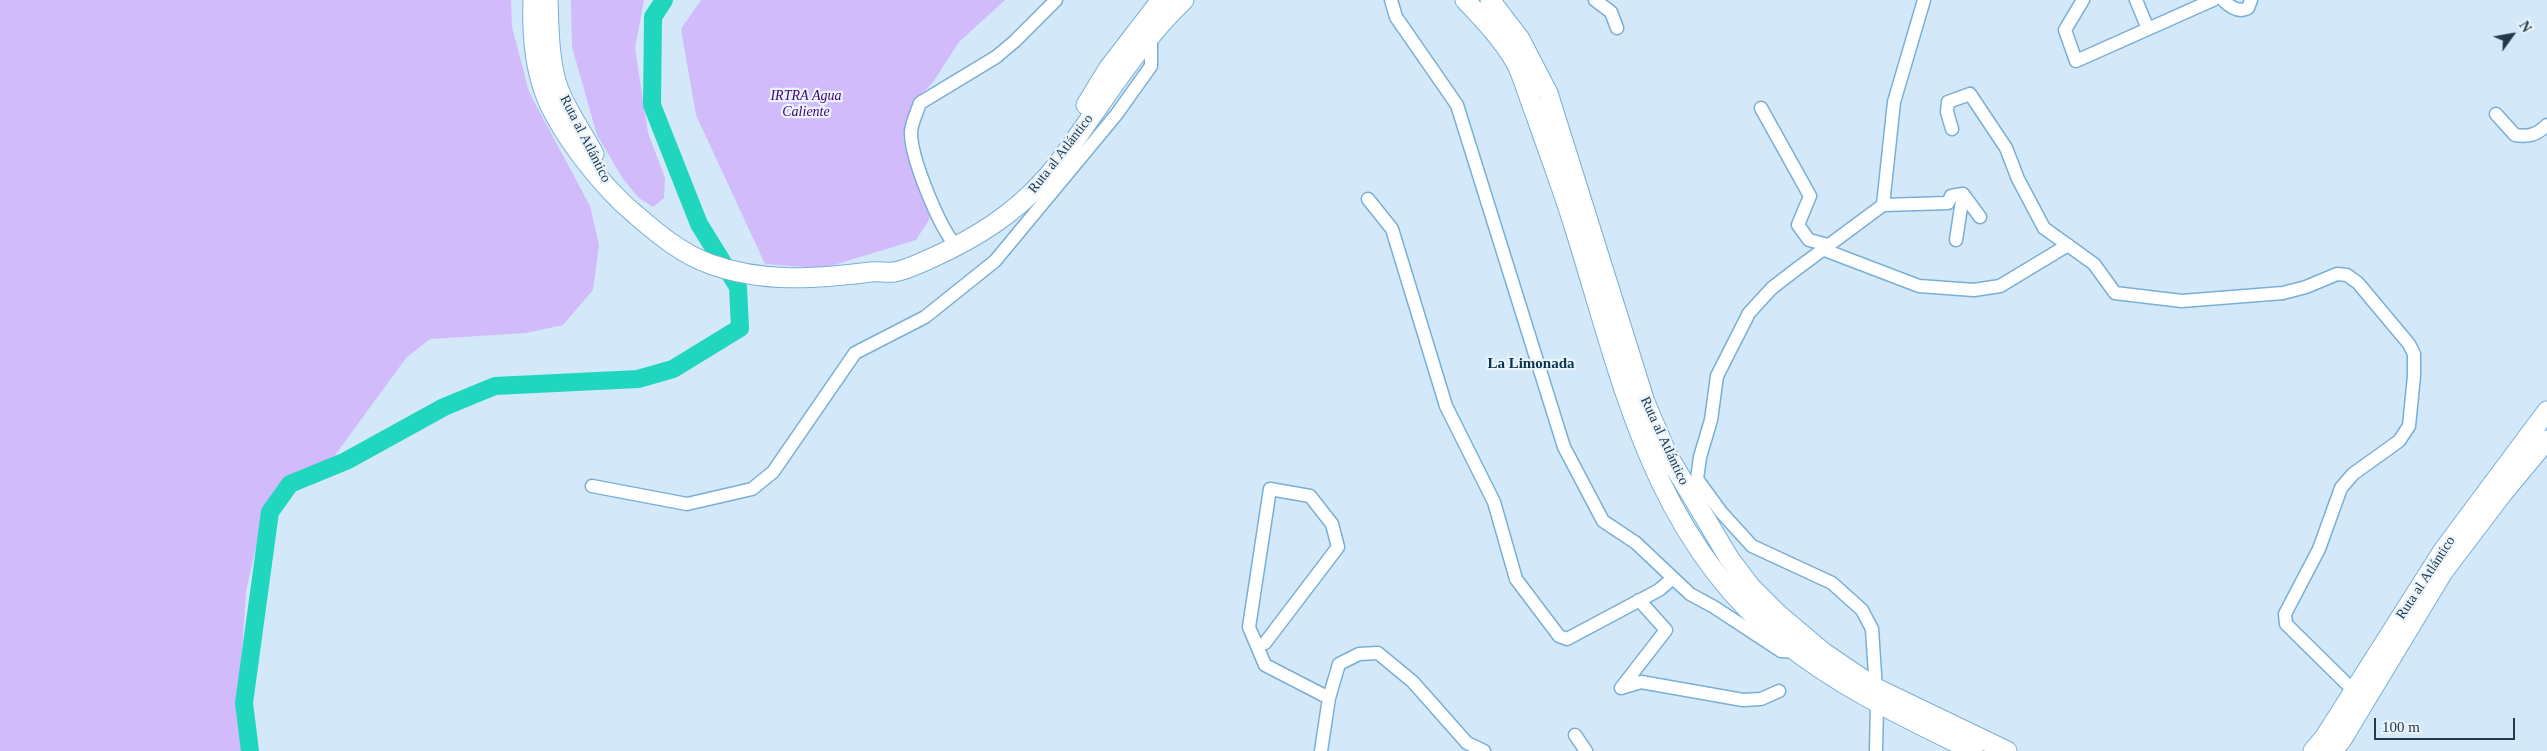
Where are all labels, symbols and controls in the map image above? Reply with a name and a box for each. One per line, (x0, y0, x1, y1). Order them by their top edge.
north arrow (2487, 10, 2537, 60)
text: N (2516, 19, 2534, 35)
park label: IRTRA Agua Caliente (770, 88, 842, 120)
street label: Ruta al Atlántico (556, 93, 614, 185)
street label: Ruta al Atlántico (1025, 111, 1097, 197)
district label: La Limonada (1487, 355, 1575, 373)
street label: Ruta al Atlántico (1636, 394, 1692, 488)
street label: Ruta al Atlántico (2393, 533, 2459, 623)
scale bar (2377, 708, 2518, 740)
text: 100 m (2382, 719, 2420, 735)

